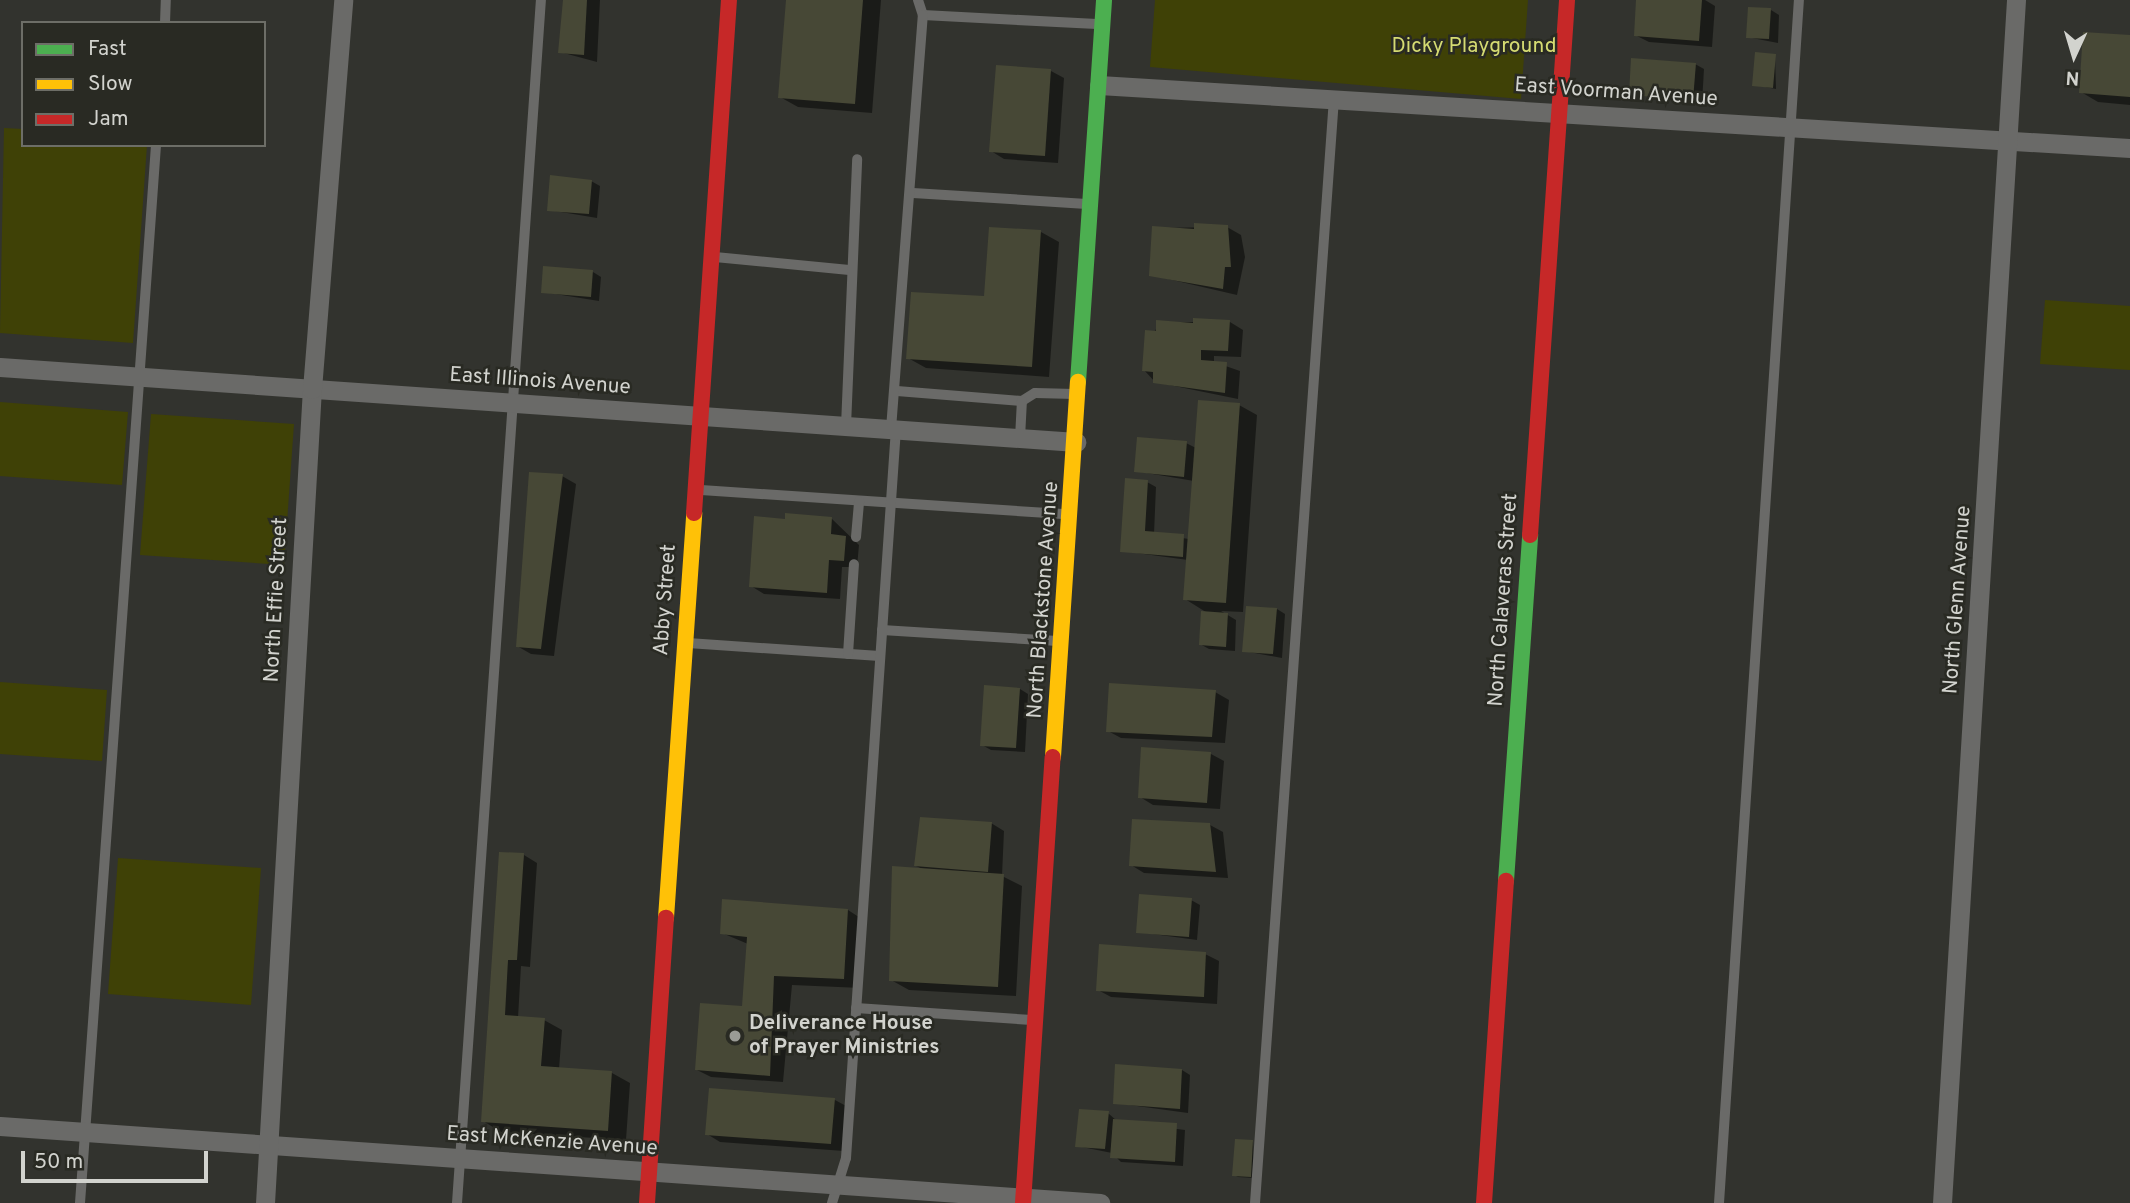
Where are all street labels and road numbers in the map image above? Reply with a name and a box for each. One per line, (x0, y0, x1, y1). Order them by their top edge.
street label: East Voorman Avenue (1513, 73, 1719, 113)
street label: East Illinois Avenue (448, 363, 632, 401)
street label: North Blackstone Avenue (1023, 480, 1065, 720)
street label: North Calaveras Street (1484, 492, 1524, 708)
street label: North Glenn Avenue (1939, 504, 1977, 696)
street label: North Effie Street (260, 517, 294, 683)
street label: Abby Street (650, 543, 682, 657)
street label: East McKenzie Avenue (445, 1122, 659, 1162)

